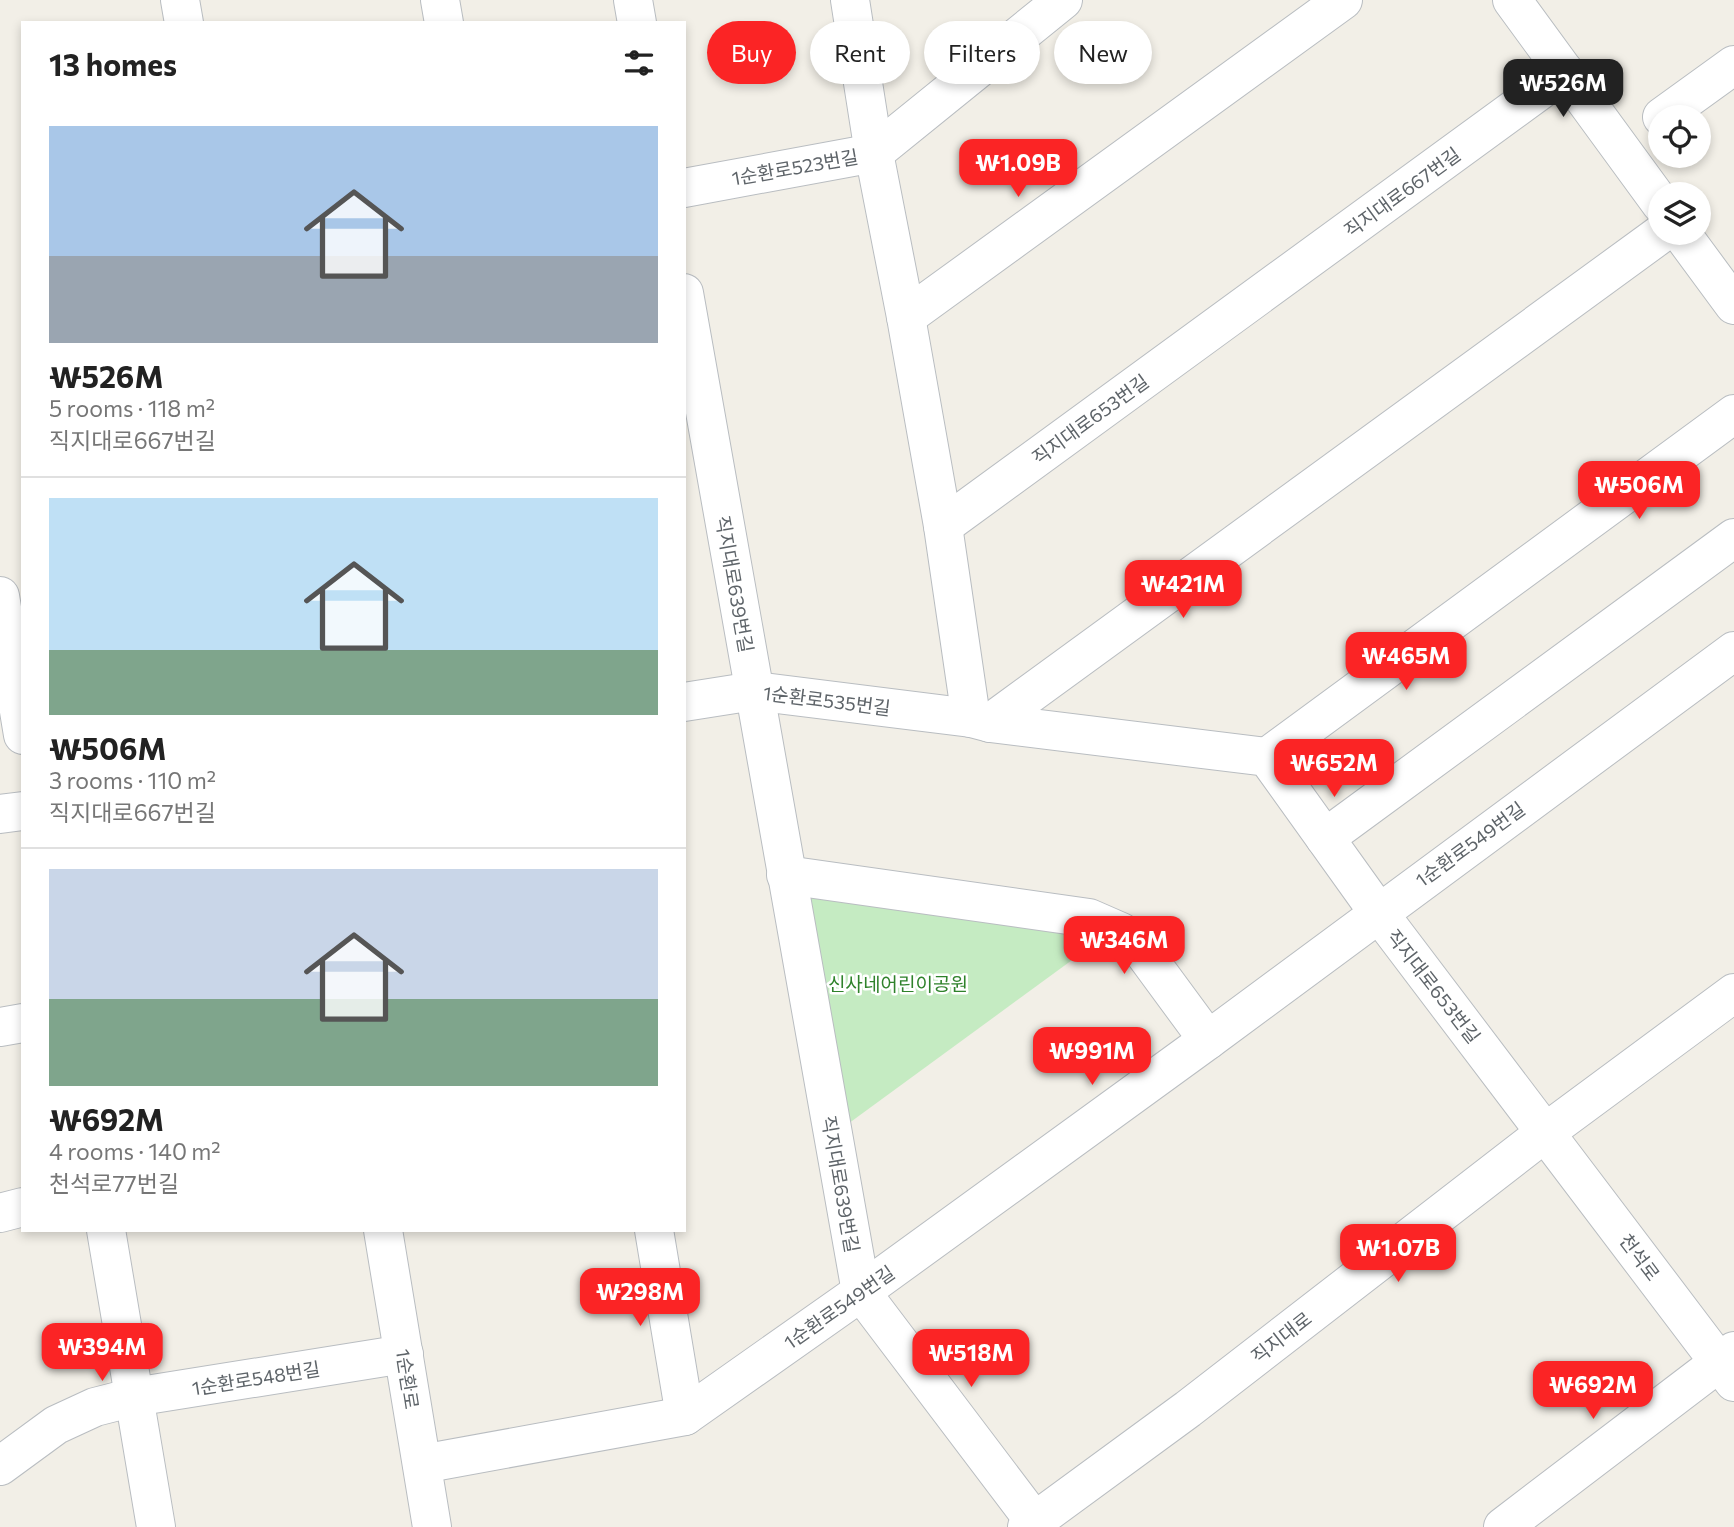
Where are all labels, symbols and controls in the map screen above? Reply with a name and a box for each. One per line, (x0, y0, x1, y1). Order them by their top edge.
chip: Buy (707, 21, 796, 84)
chip: Rent (810, 21, 910, 84)
chip: Filters (924, 21, 1040, 84)
chip: New (1054, 21, 1152, 84)
icon: filters (620, 44, 658, 82)
text: 13 homes (49, 45, 177, 82)
pin: ₩526M (1514, 60, 1612, 119)
text: ₩526M (1519, 68, 1607, 96)
map controls (1648, 105, 1711, 245)
button: locate (1648, 105, 1711, 168)
pin: ₩1.09B (961, 140, 1075, 199)
street label: 직지대로667번길 (1339, 142, 1465, 242)
street label: 1순환로523번길 (730, 145, 860, 189)
text: ₩1.09B (975, 148, 1061, 176)
icon: home (291, 171, 417, 297)
button: layers (1648, 182, 1711, 245)
text: ₩526M (49, 357, 163, 394)
street label: 직지대로653번길 (1027, 369, 1153, 469)
text: 5 rooms · 118 m² (49, 394, 215, 422)
text: 직지대로667번길 (49, 426, 216, 454)
pin: ₩506M (1590, 462, 1688, 521)
text: ₩506M (1594, 470, 1684, 498)
street label: 직지대로639번길 (712, 514, 758, 654)
icon: home (291, 543, 417, 669)
pin: ₩421M (1134, 560, 1232, 620)
text: ₩421M (1141, 569, 1225, 597)
pin: ₩465M (1357, 632, 1455, 692)
text: ₩465M (1362, 641, 1450, 669)
street label: 1순환로535번길 (762, 681, 892, 719)
text: ₩506M (49, 729, 166, 766)
pin: ₩652M (1285, 740, 1383, 799)
text: ₩652M (1290, 748, 1378, 776)
text: 3 rooms · 110 m² (49, 766, 216, 794)
street label: 1순환로549번길 (1411, 797, 1529, 891)
text: 직지대로667번길 (49, 798, 216, 826)
icon: home (291, 914, 417, 1040)
pin: ₩346M (1075, 916, 1173, 976)
street label: 직지대로653번길 (1382, 924, 1486, 1048)
text: ₩346M (1080, 925, 1168, 953)
park label: 신사네어린이공원 (828, 972, 968, 995)
pin: ₩991M (1043, 1028, 1141, 1087)
text: ₩991M (1049, 1036, 1135, 1064)
text: ₩692M (49, 1100, 164, 1137)
street label: 직지대로639번길 (818, 1114, 864, 1254)
text: 4 rooms · 140 m² (49, 1137, 221, 1165)
text: 천석로77번길 (49, 1169, 179, 1197)
pin: ₩1.07B (1341, 1224, 1455, 1284)
street label: 천석로 (1615, 1229, 1665, 1285)
text: ₩1.07B (1356, 1233, 1440, 1261)
street label: 1순환로549번길 (779, 1260, 899, 1354)
pin: ₩298M (591, 1268, 689, 1328)
text: ₩298M (596, 1277, 684, 1305)
street label: 직지대로 (1246, 1306, 1316, 1368)
pin: ₩394M (53, 1324, 151, 1383)
pin: ₩518M (922, 1330, 1020, 1389)
text: ₩394M (58, 1332, 146, 1360)
text: ₩518M (928, 1338, 1014, 1366)
street label: 1순환로 (392, 1347, 424, 1411)
street label: 1순환로548번길 (190, 1357, 322, 1399)
pin: ₩692M (1544, 1362, 1642, 1421)
text: ₩692M (1549, 1370, 1637, 1398)

